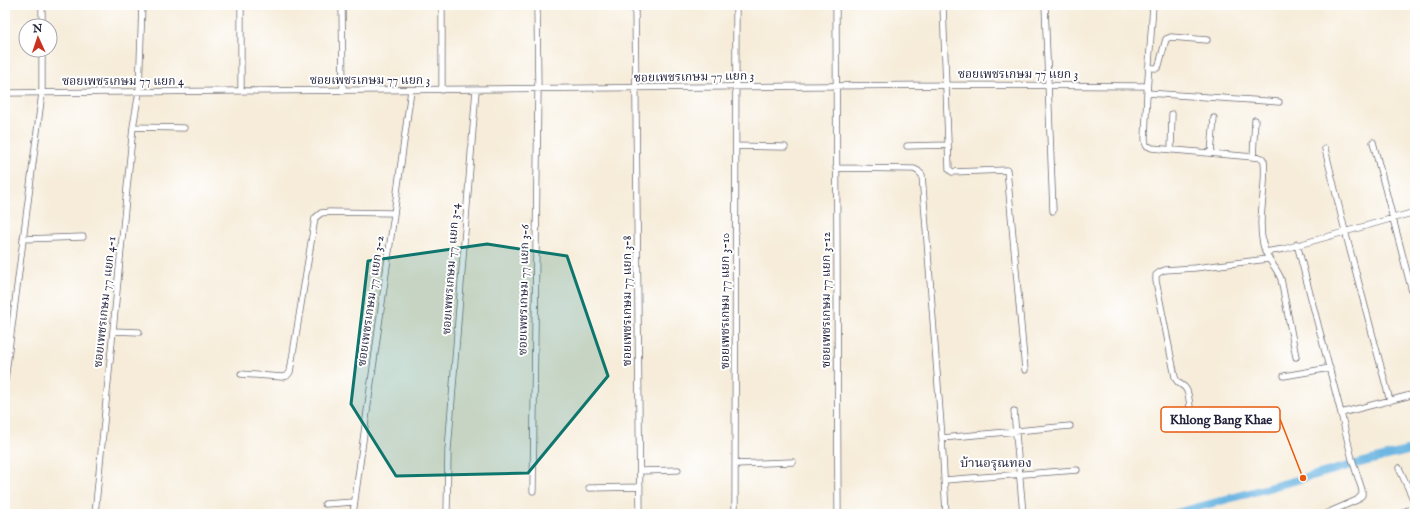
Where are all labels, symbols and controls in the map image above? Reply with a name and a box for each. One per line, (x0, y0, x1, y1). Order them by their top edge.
north arrow (18, 18, 58, 58)
text: N (31, 22, 43, 36)
street label: ซอยเพชรเกษม 77 แยก 3 (958, 67, 1078, 82)
street label: ซอยเพชรเกษม 77 แยก 3 (634, 68, 754, 86)
street label: ซอยเพชรเกษม 77 แยก 3 (310, 73, 430, 88)
street label: ซอยเพชรเกษม 77 แยก 4 (62, 74, 184, 89)
street label: ซอยเพชรเกษม 77 แยก 3-4 (439, 203, 463, 335)
street label: ซอยเพชรเกษม 77 แยก 3-6 (515, 223, 533, 356)
street label: ซอยเพชรเกษม 77 แยก 3-12 (819, 232, 834, 368)
street label: ซอยเพชรเกษม 77 แยก 3-10 (718, 233, 733, 369)
street label: ซอยเพชรเกษม 77 แยก 3-2 (354, 234, 388, 367)
street label: ซอยเพชรเกษม 77 แยก 3-8 (620, 235, 635, 366)
street label: ซอยเพชรเกษม 77 แยก 4-1 (91, 236, 119, 368)
callout: Khlong Bang Khae (1161, 407, 1280, 432)
text: Khlong Bang Khae (1170, 412, 1272, 429)
district label: บ้านอรุณทอง (960, 455, 1032, 472)

